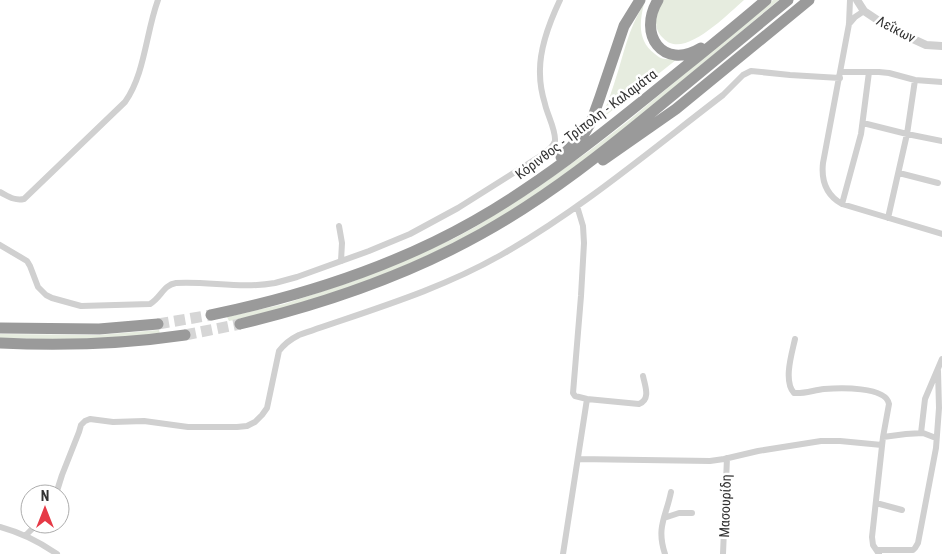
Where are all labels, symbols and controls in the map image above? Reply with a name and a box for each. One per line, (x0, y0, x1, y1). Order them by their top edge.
street label: Λεΐκων (874, 12, 918, 46)
street label: Κόρινθος - Τρίπολη - Καλαμάτα (512, 66, 660, 182)
street label: Μασουρίδη (716, 474, 734, 538)
north arrow (20, 484, 70, 534)
text: N (41, 488, 49, 504)

